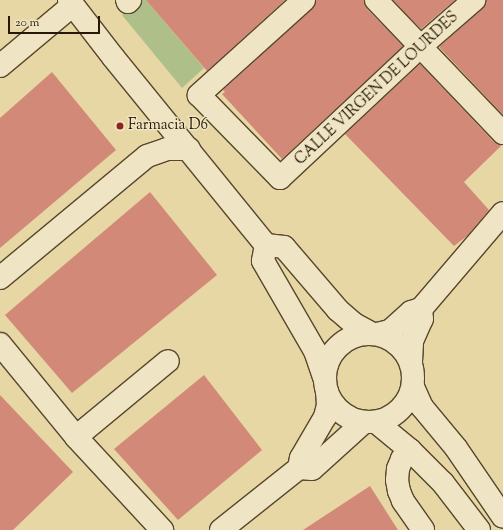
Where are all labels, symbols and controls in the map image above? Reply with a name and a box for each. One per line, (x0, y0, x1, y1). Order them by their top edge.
scale bar (10, 8, 102, 34)
street label: CALLE VIRGEN DE LOURDES (292, 9, 462, 169)
text: 20 m (15, 14, 39, 32)
place label: Farmacia D6 (128, 117, 208, 135)
marker: Farmacia D6 (115, 121, 125, 131)

